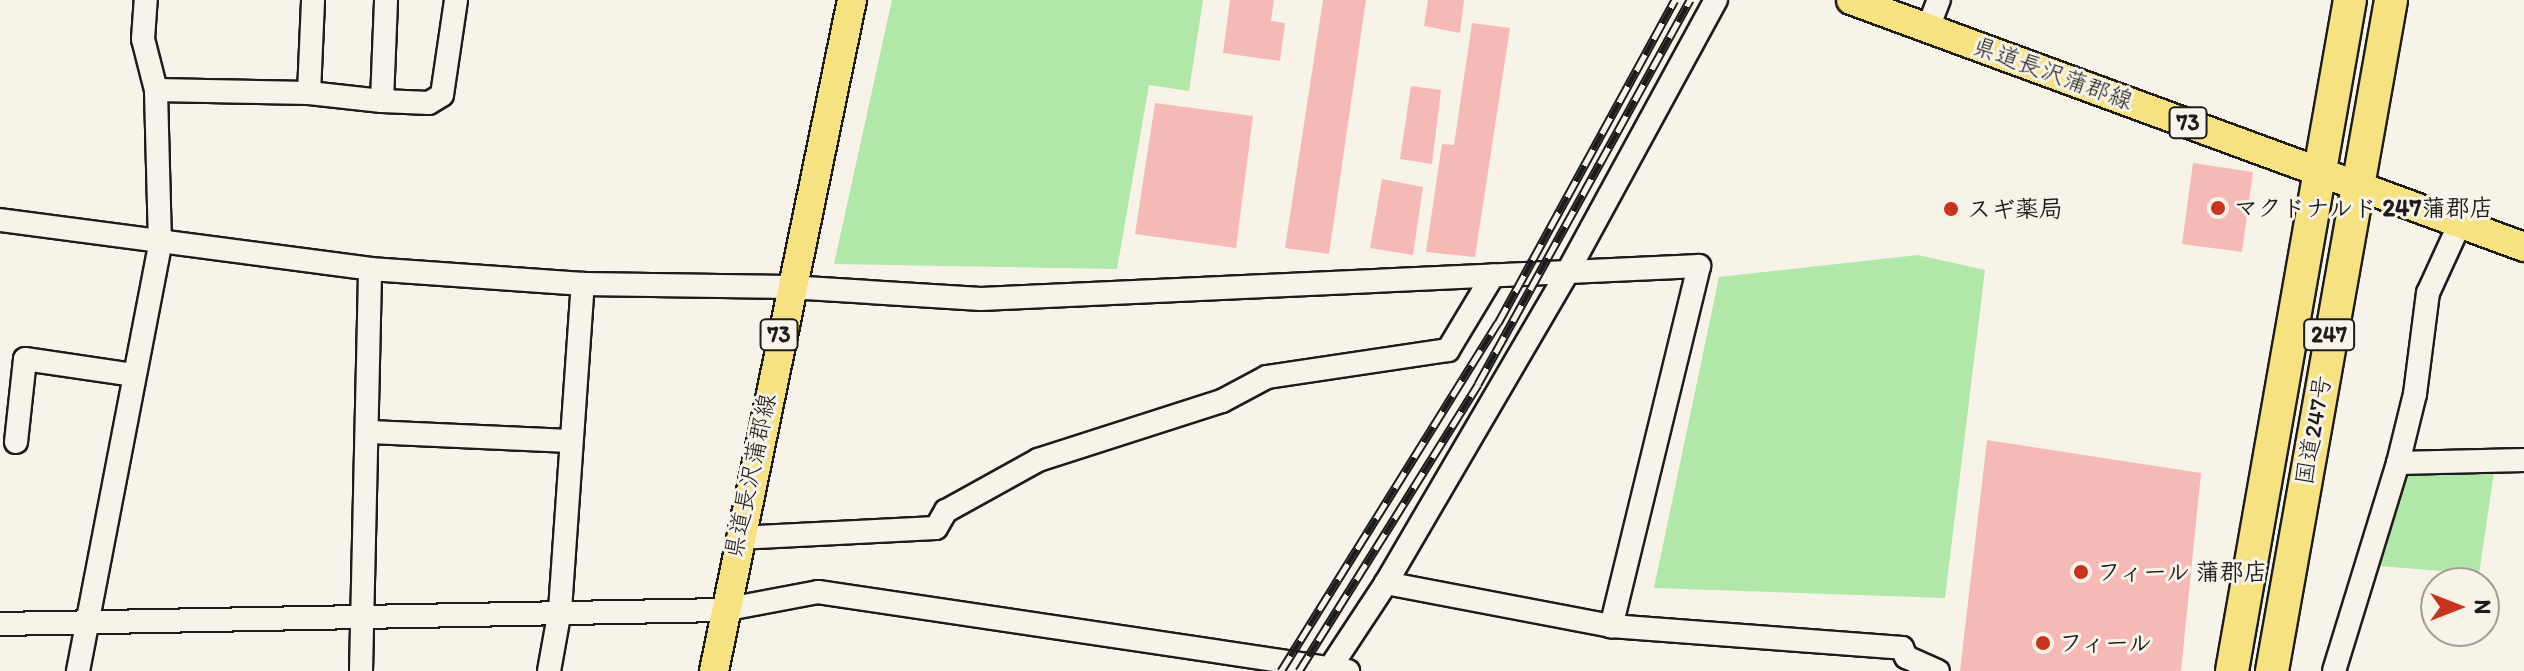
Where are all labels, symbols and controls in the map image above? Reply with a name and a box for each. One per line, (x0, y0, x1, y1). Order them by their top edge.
street label: 県道長沢蒲郡線 (1969, 31, 2137, 115)
road number: 73 (2168, 105, 2208, 141)
place label: マクドナルド 247蒲郡店 (2234, 194, 2494, 222)
place label: スギ薬局 (1967, 195, 2063, 223)
marker: マクドナルド 247蒲郡店 (2209, 199, 2227, 217)
marker: スギ薬局 (1942, 200, 1960, 218)
road number: 73 (759, 317, 799, 353)
road number: 247 (2303, 317, 2355, 353)
street label: 国道247号 (2289, 373, 2337, 487)
street label: 県道長沢蒲郡線 (718, 391, 782, 561)
place label: フィール 蒲郡店 (2097, 558, 2270, 586)
marker: フィール 蒲郡店 (2072, 563, 2090, 581)
north arrow (2420, 567, 2500, 647)
text: N (2469, 600, 2496, 614)
place label: フィール (2059, 629, 2155, 657)
marker: フィール (2034, 634, 2052, 652)

